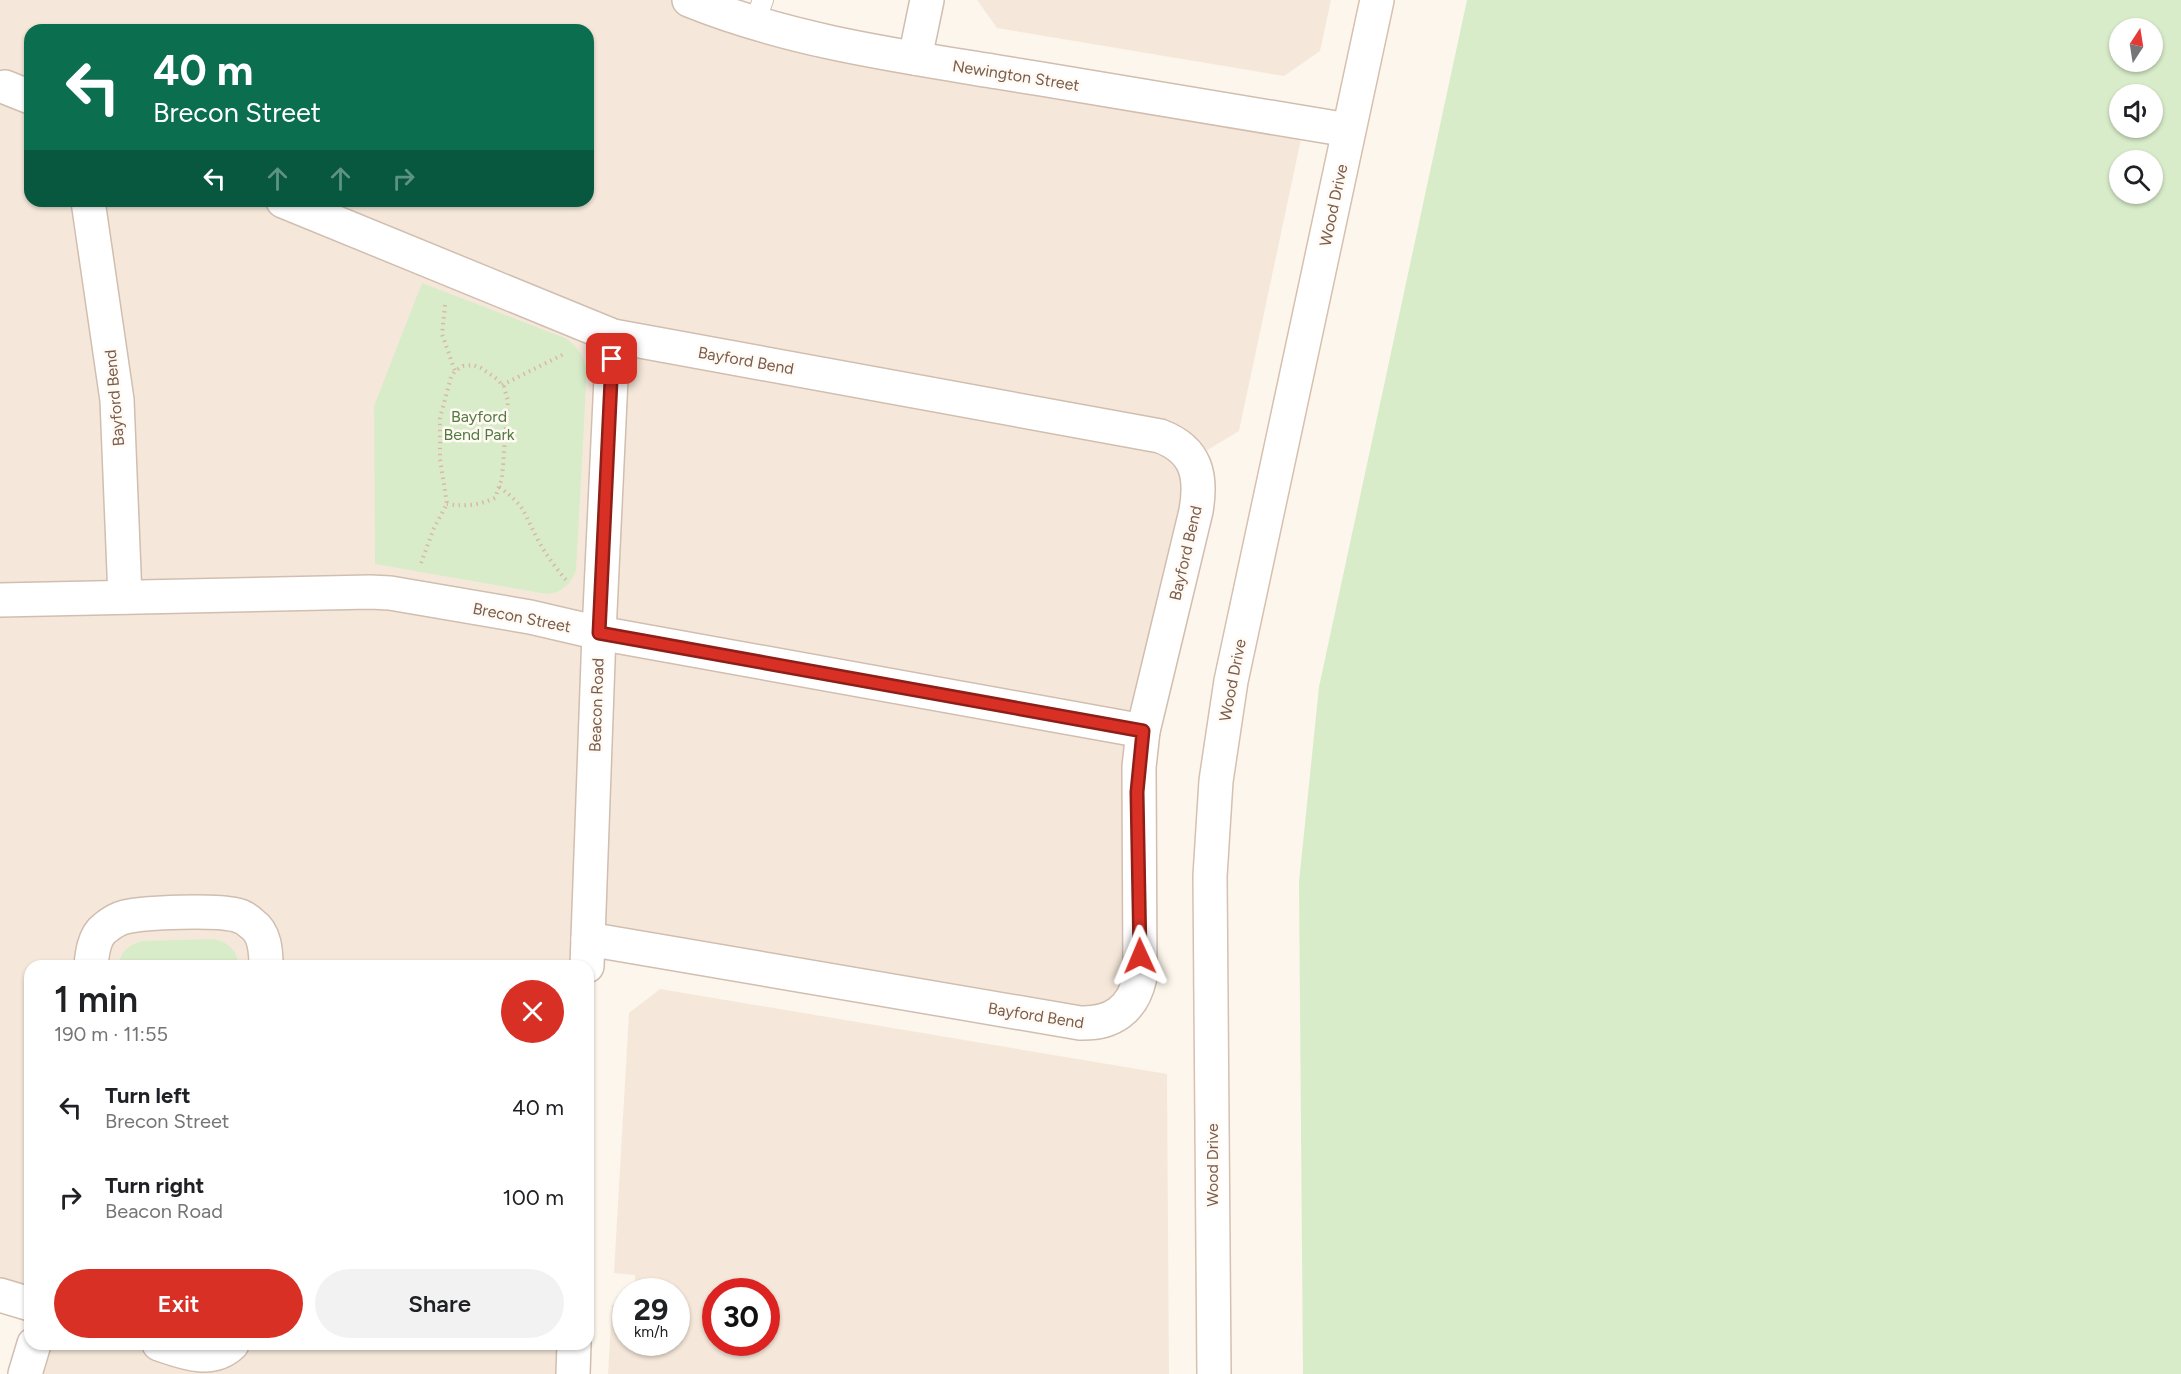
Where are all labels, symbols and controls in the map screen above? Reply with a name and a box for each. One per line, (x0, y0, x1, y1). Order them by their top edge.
north arrow (2109, 18, 2163, 72)
map controls (2109, 18, 2163, 204)
text: 40 m (153, 45, 253, 96)
icon: left (54, 48, 132, 126)
street label: Newington Street (951, 56, 1081, 95)
button: sound (2109, 84, 2163, 138)
text: Brecon Street (153, 96, 321, 129)
button: search (2109, 150, 2163, 204)
icon: left (198, 162, 231, 195)
icon: ahead (261, 162, 294, 195)
icon: ahead (324, 162, 357, 195)
icon: right (387, 162, 420, 195)
street label: Wood Drive (1316, 162, 1352, 248)
pin (586, 333, 637, 384)
icon: arrive (595, 342, 628, 375)
street label: Bayford Bend (697, 343, 795, 378)
street label: Bayford Bend (101, 349, 128, 447)
park label: Bayford Bend Park (443, 407, 515, 444)
street label: Bayford Bend (1165, 504, 1206, 602)
street label: Brecon Street (471, 599, 573, 636)
street label: Wood Drive (1215, 637, 1250, 723)
street label: Beacon Road (585, 658, 608, 752)
position arrow (1108, 924, 1172, 988)
text: 1 min (54, 978, 138, 1021)
button: close (501, 980, 564, 1043)
street label: Bayford Bend (987, 999, 1085, 1032)
text: 190 m · 11:55 (54, 1022, 168, 1046)
text: Turn left (105, 1082, 191, 1109)
icon: left (54, 1091, 87, 1124)
text: 40 m (512, 1094, 564, 1121)
text: Brecon Street (105, 1109, 229, 1133)
street label: Wood Drive (1203, 1123, 1222, 1207)
text: Turn right (105, 1172, 204, 1199)
icon: right (54, 1181, 87, 1214)
text: 100 m (503, 1184, 564, 1211)
text: Beacon Road (105, 1199, 223, 1223)
button: Exit (54, 1269, 303, 1338)
button: Share (315, 1269, 564, 1338)
speed limit sign: 30 (702, 1278, 780, 1356)
text: 29 (634, 1291, 668, 1328)
text: km/h (634, 1323, 668, 1341)

